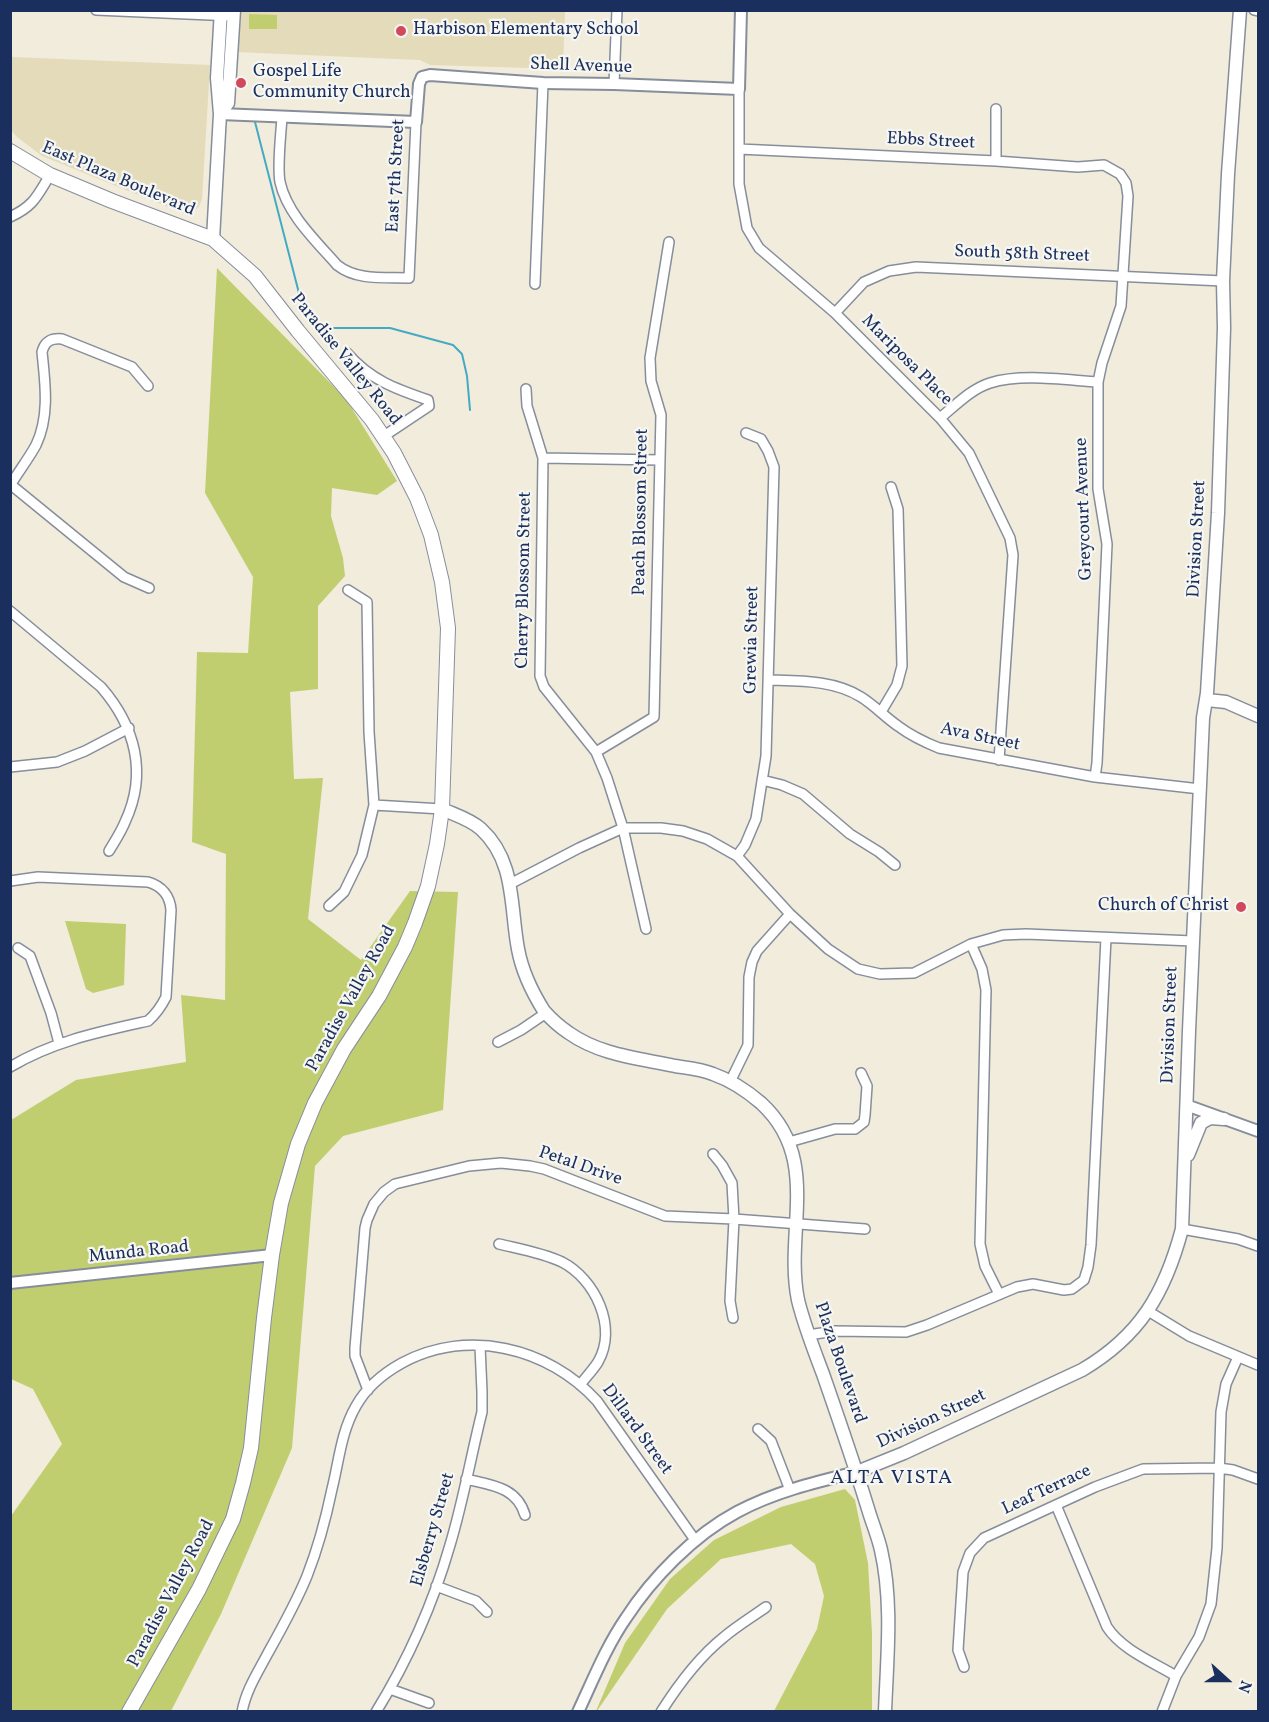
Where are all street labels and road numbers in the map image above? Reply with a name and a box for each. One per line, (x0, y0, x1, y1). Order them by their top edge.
street label: Shell Avenue (529, 54, 633, 80)
street label: East 7th Street (383, 119, 411, 233)
street label: Ebbs Street (886, 129, 976, 155)
street label: East Plaza Boulevard (38, 138, 198, 222)
street label: South 58th Street (954, 242, 1090, 268)
street label: Paradise Valley Road (285, 289, 405, 431)
street label: Mariposa Place (856, 311, 956, 411)
street label: Peach Blossom Street (630, 428, 654, 596)
street label: Greycourt Avenue (1072, 437, 1098, 581)
street label: Division Street (1184, 480, 1212, 598)
street label: Cherry Blossom Street (513, 491, 537, 669)
street label: Grewia Street (741, 586, 765, 694)
street label: Ava Street (938, 719, 1022, 757)
street label: Paradise Valley Road (303, 922, 401, 1076)
street label: Division Street (1158, 966, 1184, 1084)
street label: Petal Drive (535, 1143, 625, 1191)
street label: Munda Road (88, 1237, 190, 1269)
street label: Plaza Boulevard (808, 1299, 870, 1427)
street label: Dillard Street (596, 1380, 676, 1480)
street label: Division Street (874, 1385, 990, 1455)
street label: Leaf Terrace (999, 1461, 1095, 1521)
street label: Elsberry Street (407, 1470, 461, 1590)
street label: Paradise Valley Road (124, 1516, 220, 1672)

